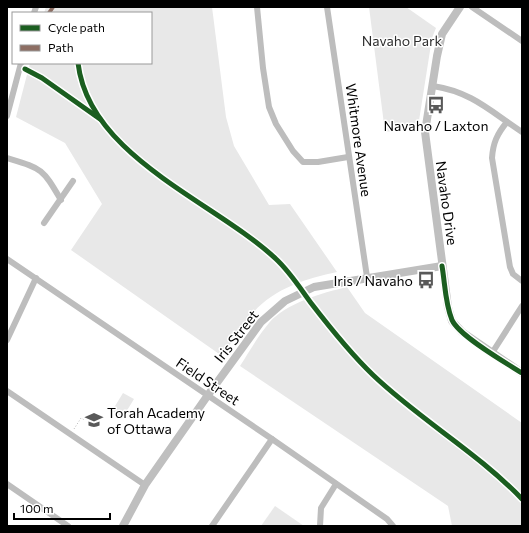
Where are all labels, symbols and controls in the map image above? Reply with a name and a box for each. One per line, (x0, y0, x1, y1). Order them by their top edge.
legend (12, 12, 152, 64)
text: Cycle path (48, 20, 105, 34)
park label: Navaho Park (362, 32, 443, 49)
text: Path (48, 40, 74, 54)
street label: Whitmore Avenue (343, 82, 375, 198)
bus stop icon: Navaho / Laxton (426, 95, 446, 115)
place label: Navaho / Laxton (384, 117, 488, 134)
street label: Navaho Drive (433, 160, 461, 246)
bus stop icon: Iris / Navaho (416, 270, 436, 290)
place label: Iris / Navaho (333, 272, 413, 289)
street label: Iris Street (210, 306, 262, 366)
street label: Field Street (173, 354, 243, 409)
place label: Torah Academy of Ottawa (107, 404, 205, 437)
school or university icon: Torah Academy of Ottawa (84, 410, 104, 430)
scale bar (14, 495, 110, 521)
text: 100 m (20, 501, 54, 515)

